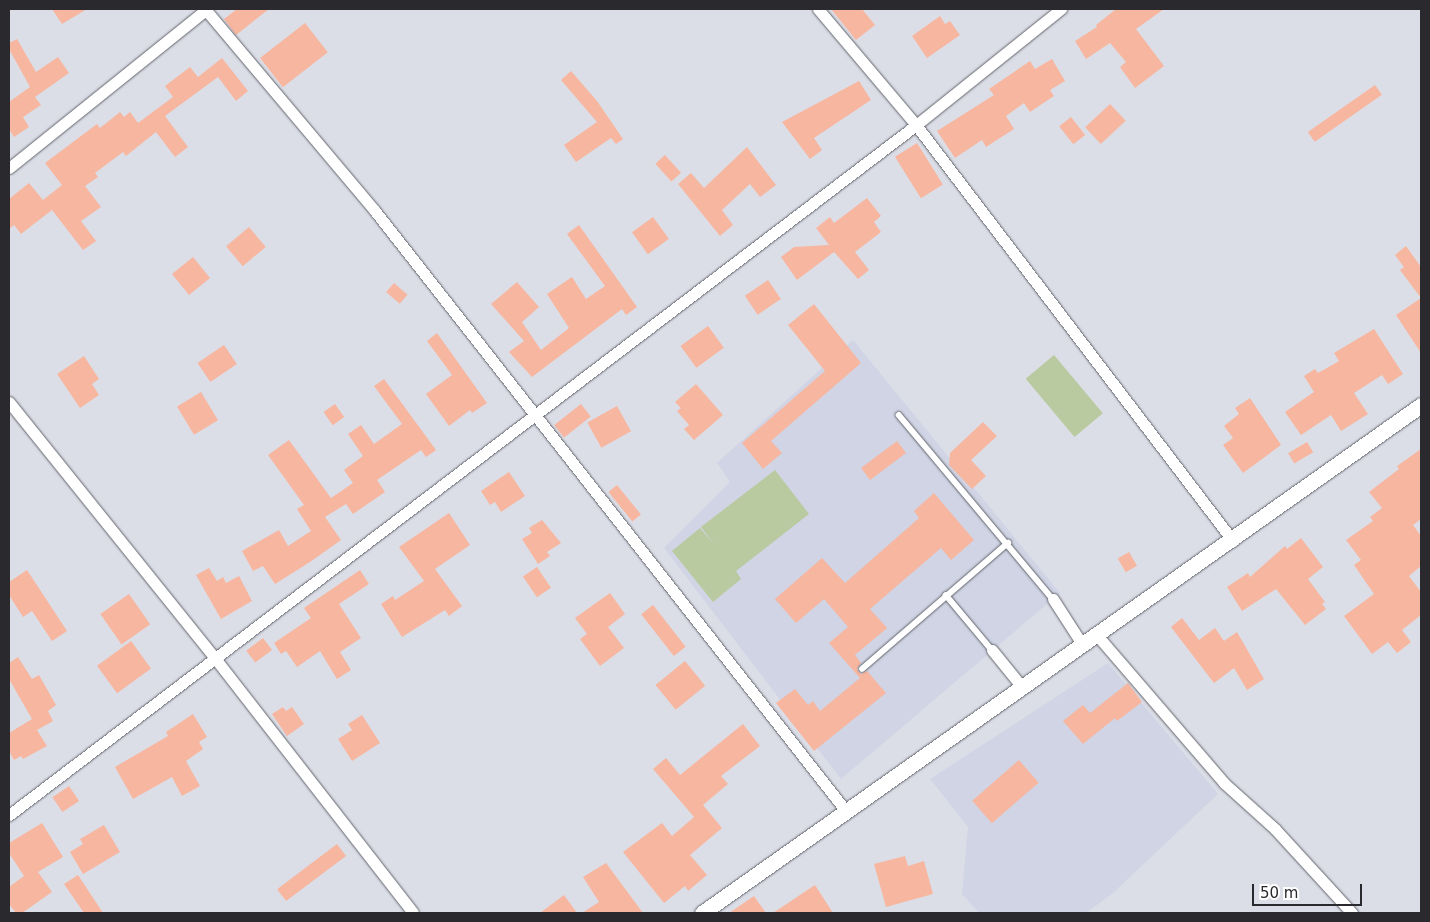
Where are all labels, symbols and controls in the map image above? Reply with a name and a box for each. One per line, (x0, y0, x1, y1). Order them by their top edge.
scale bar (1255, 874, 1365, 906)
text: 50 m (1260, 884, 1298, 902)

